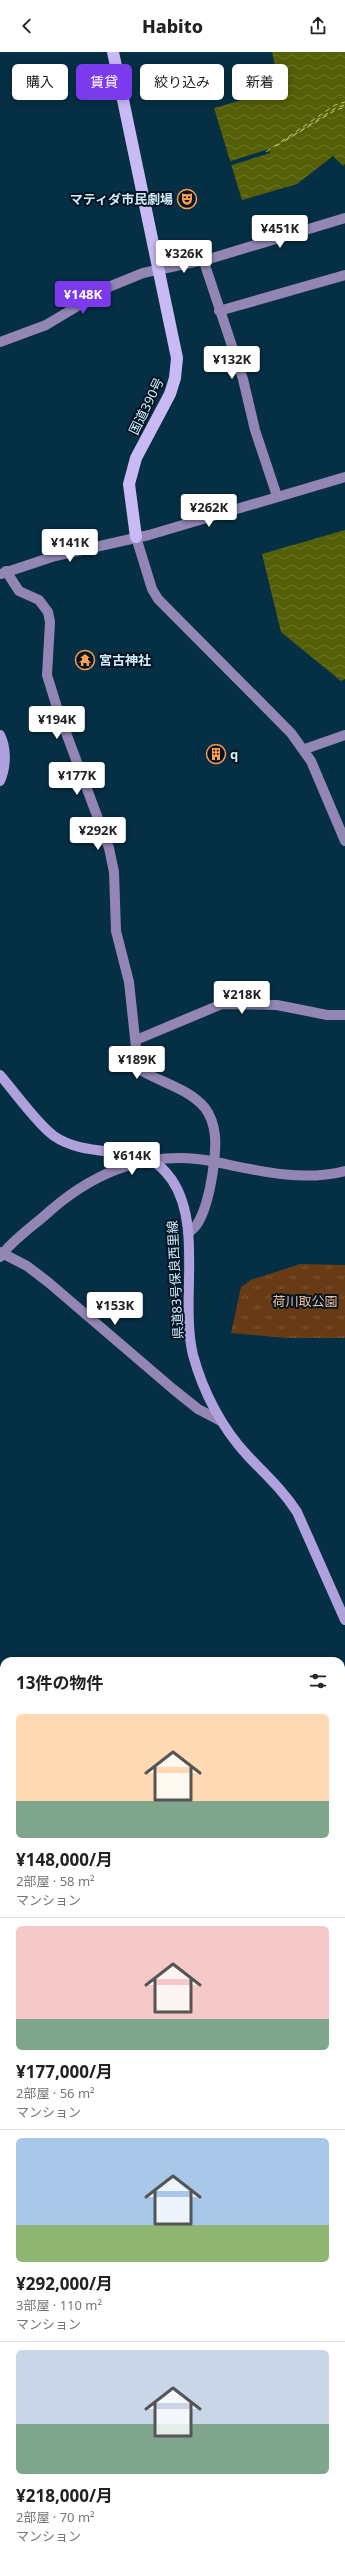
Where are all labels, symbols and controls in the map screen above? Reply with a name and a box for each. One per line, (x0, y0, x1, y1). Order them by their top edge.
text: Habito (142, 14, 203, 38)
icon: back (16, 15, 38, 37)
icon: share (307, 15, 329, 37)
chip: 購入 (12, 64, 68, 100)
chip: 賃貸 (76, 64, 132, 100)
chip: 絞り込み (140, 64, 224, 100)
chip: 新着 (232, 64, 288, 100)
theatre icon: マティダ市民劇場 (176, 188, 198, 210)
place label: マティダ市民劇場 (70, 190, 173, 208)
pin: ¥451K (252, 215, 308, 249)
text: ¥451K (261, 219, 299, 237)
pin: ¥326K (156, 240, 212, 274)
text: ¥326K (165, 244, 203, 262)
pin: ¥148K (55, 281, 111, 315)
text: ¥148K (64, 285, 102, 303)
pin: ¥132K (204, 346, 260, 380)
text: ¥132K (213, 350, 251, 368)
street label: 国道390号 (124, 375, 168, 437)
pin: ¥262K (181, 494, 237, 528)
text: ¥262K (190, 498, 228, 516)
pin: ¥141K (42, 529, 98, 563)
text: ¥141K (51, 533, 89, 551)
temple icon: 宮古神社 (74, 649, 96, 671)
place label: 宮古神社 (99, 651, 151, 669)
pin: ¥194K (29, 706, 85, 740)
text: ¥194K (38, 710, 76, 728)
building icon: q (205, 743, 227, 765)
place label: q (230, 745, 238, 763)
pin: ¥177K (49, 762, 105, 796)
text: ¥177K (58, 766, 96, 784)
pin: ¥292K (70, 817, 126, 851)
text: ¥292K (79, 821, 117, 839)
pin: ¥218K (214, 981, 270, 1015)
text: ¥218K (223, 985, 261, 1003)
pin: ¥189K (109, 1046, 165, 1080)
text: ¥189K (118, 1050, 156, 1068)
pin: ¥614K (104, 1142, 160, 1176)
text: ¥614K (113, 1146, 151, 1164)
street label: 県道83号保良西里線 (163, 1220, 187, 1340)
pin: ¥153K (87, 1292, 143, 1326)
park label: 荷川取公園 (272, 1292, 338, 1310)
text: ¥153K (96, 1296, 134, 1314)
icon: filters (307, 1670, 329, 1692)
text: 13件の物件 (16, 1671, 103, 1694)
icon: home (137, 1740, 209, 1812)
text: ¥148,000/月 (16, 1848, 113, 1871)
text: 2部屋 · 58 m² (16, 1872, 95, 1890)
text: マンション (16, 1891, 81, 1909)
icon: home (137, 1952, 209, 2024)
text: ¥177,000/月 (16, 2060, 113, 2083)
text: 2部屋 · 56 m² (16, 2084, 95, 2102)
text: マンション (16, 2103, 81, 2121)
icon: home (137, 2164, 209, 2236)
text: ¥292,000/月 (16, 2272, 113, 2295)
text: 3部屋 · 110 m² (16, 2296, 102, 2314)
text: マンション (16, 2315, 81, 2333)
icon: home (137, 2376, 209, 2448)
text: ¥218,000/月 (16, 2484, 113, 2507)
text: 2部屋 · 70 m² (16, 2508, 95, 2526)
text: マンション (16, 2527, 81, 2545)

